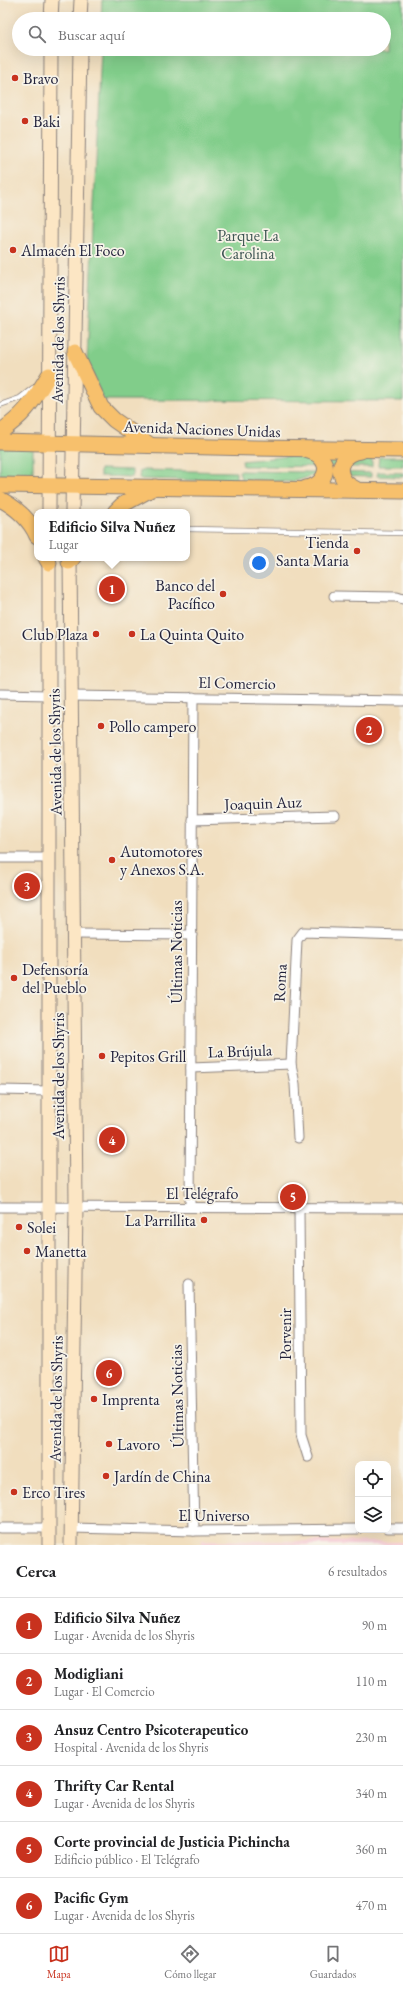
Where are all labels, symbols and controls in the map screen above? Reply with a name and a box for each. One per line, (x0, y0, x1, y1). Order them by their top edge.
search box (12, 12, 391, 56)
icon: search (26, 23, 48, 45)
text: Buscar aquí (58, 25, 125, 44)
place label: Bravo (23, 68, 58, 89)
marker: Bravo (10, 73, 20, 83)
place label: Baki (33, 111, 60, 132)
marker: Baki (20, 116, 30, 126)
park label: Parque La Carolina (217, 225, 279, 264)
place label: Almacén El Foco (20, 240, 125, 261)
marker: Almacén El Foco (8, 245, 18, 255)
street label: Avenida de los Shyris (46, 276, 70, 405)
street label: Avenida Naciones Unidas (122, 416, 281, 442)
popup (34, 509, 190, 561)
text: Edificio Silva Nuñez (49, 517, 175, 536)
place label: Tienda Santa Maria (276, 532, 350, 571)
text: Lugar (49, 536, 78, 553)
marker: Tienda Santa Maria (352, 546, 362, 556)
your location (249, 553, 269, 573)
pin: 1 (99, 574, 125, 604)
place label: Banco del Pacífico (155, 575, 215, 614)
marker: Banco del Pacífico (218, 589, 228, 599)
place label: Club Plaza (22, 624, 89, 645)
place label: La Quinta Quito (140, 624, 244, 645)
marker: Club Plaza (91, 629, 101, 639)
marker: La Quinta Quito (127, 629, 137, 639)
street label: El Comercio (198, 672, 276, 694)
street label: Avenida de los Shyris (43, 688, 67, 817)
pin: 2 (356, 715, 382, 745)
place label: Pollo campero (109, 716, 197, 737)
marker: Pollo campero (96, 721, 106, 731)
street label: Joaquin Auz (222, 791, 302, 815)
place label: Automotores y Anexos S.A. (119, 841, 204, 880)
marker: Automotores y Anexos S.A. (107, 855, 117, 865)
pin: 3 (14, 871, 40, 901)
street label: Últimas Noticias (166, 900, 187, 1004)
place label: Defensoría del Pueblo (22, 959, 89, 998)
street label: Roma (269, 963, 292, 1003)
marker: Defensoría del Pueblo (9, 973, 19, 983)
street label: Avenida de los Shyris (48, 1013, 69, 1141)
street label: La Brújula (207, 1039, 273, 1063)
place label: Pepitos Grill (110, 1046, 187, 1067)
marker: Pepitos Grill (97, 1051, 107, 1061)
pin: 4 (99, 1125, 125, 1155)
pin: 5 (280, 1182, 306, 1212)
street label: El Telégrafo (166, 1183, 238, 1204)
place label: La Parrillita (125, 1210, 197, 1231)
marker: La Parrillita (199, 1215, 209, 1225)
place label: Solei (27, 1217, 56, 1238)
marker: Solei (14, 1222, 24, 1232)
place label: Manetta (35, 1241, 87, 1262)
marker: Manetta (22, 1246, 32, 1256)
street label: Porvenir (275, 1307, 296, 1360)
street label: Avenida de los Shyris (44, 1335, 68, 1464)
street label: Últimas Noticias (166, 1344, 188, 1448)
pin: 6 (96, 1358, 122, 1388)
place label: Imprenta (102, 1389, 160, 1410)
marker: Imprenta (89, 1394, 99, 1404)
place label: Lavoro (117, 1434, 160, 1455)
marker: Lavoro (104, 1439, 114, 1449)
map controls (355, 1461, 391, 1533)
button: locate (355, 1461, 391, 1497)
place label: Jardín de China (112, 1466, 211, 1487)
marker: Jardín de China (101, 1471, 111, 1481)
place label: Erco Tires (22, 1482, 85, 1503)
marker: Erco Tires (9, 1487, 19, 1497)
button: layers (355, 1497, 391, 1533)
street label: El Universo (178, 1505, 250, 1526)
text: Cerca (16, 1560, 56, 1582)
text: 6 resultados (328, 1563, 387, 1580)
text: Edificio Silva Nuñez (54, 1608, 180, 1627)
text: 1 (26, 1617, 32, 1634)
text: 90 m (362, 1617, 387, 1634)
text: Lugar · Avenida de los Shyris (54, 1627, 195, 1644)
text: Modigliani (54, 1664, 123, 1683)
text: 2 (26, 1673, 32, 1690)
text: 110 m (356, 1673, 387, 1690)
text: Lugar · El Comercio (54, 1683, 155, 1700)
text: Ansuz Centro Psicoterapeutico (54, 1720, 248, 1739)
text: 3 (26, 1729, 32, 1746)
text: 230 m (356, 1729, 387, 1746)
text: Hospital · Avenida de los Shyris (54, 1739, 208, 1756)
text: Thrifty Car Rental (54, 1776, 174, 1795)
text: 4 (26, 1785, 32, 1802)
text: 340 m (356, 1785, 387, 1802)
text: Lugar · Avenida de los Shyris (54, 1795, 195, 1812)
text: Corte provincial de Justicia Pichincha (54, 1832, 290, 1851)
text: 5 (26, 1841, 32, 1858)
text: 360 m (356, 1841, 387, 1858)
text: Edificio público · El Telégrafo (54, 1851, 200, 1868)
text: Pacific Gym (54, 1888, 129, 1907)
text: 6 (26, 1897, 32, 1914)
text: 470 m (356, 1897, 387, 1914)
text: Lugar · Avenida de los Shyris (54, 1907, 195, 1924)
tab: Mapa (47, 1943, 71, 1981)
tab: Cómo llegar (164, 1943, 216, 1981)
tab: Guardados (310, 1943, 356, 1981)

